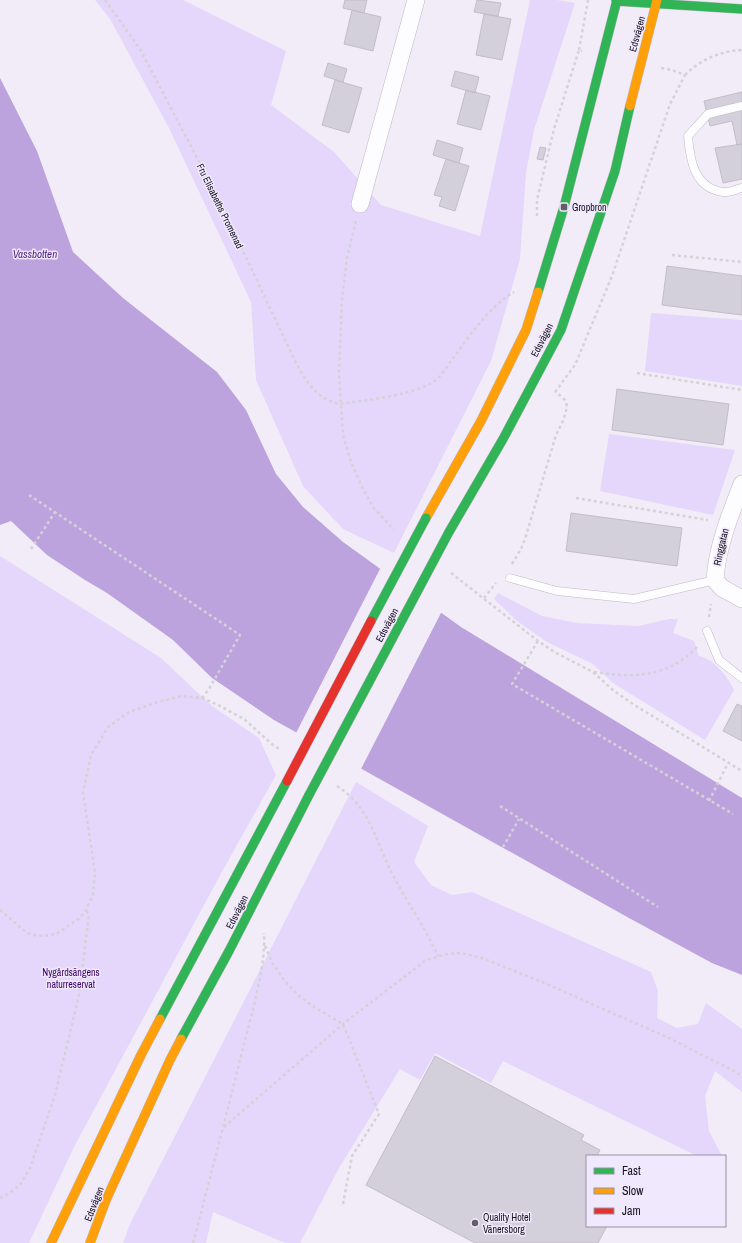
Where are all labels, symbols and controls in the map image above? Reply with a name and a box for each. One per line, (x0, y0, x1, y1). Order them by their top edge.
street label: Edsvägen (626, 15, 648, 53)
street label: Fru Elisabeths Promenad (194, 161, 246, 251)
place label: Gropbron (572, 201, 607, 214)
marker: Gropbron (559, 202, 569, 212)
water label: Vassbotten (13, 247, 57, 261)
street label: Edsvägen (528, 321, 556, 359)
street label: Ringgatan (710, 527, 732, 567)
street label: Edsvägen (373, 606, 401, 644)
street label: Edsvägen (223, 893, 251, 931)
park label: Nygårdsängens naturreservat (42, 966, 100, 991)
legend (586, 1155, 726, 1227)
text: Fast (622, 1163, 641, 1179)
text: Slow (622, 1183, 644, 1199)
street label: Edsvägen (81, 1185, 107, 1223)
text: Jam (622, 1203, 641, 1219)
place label: Quality Hotel Vänersborg (483, 1211, 531, 1236)
marker: Quality Hotel Vänersborg (470, 1218, 480, 1228)

